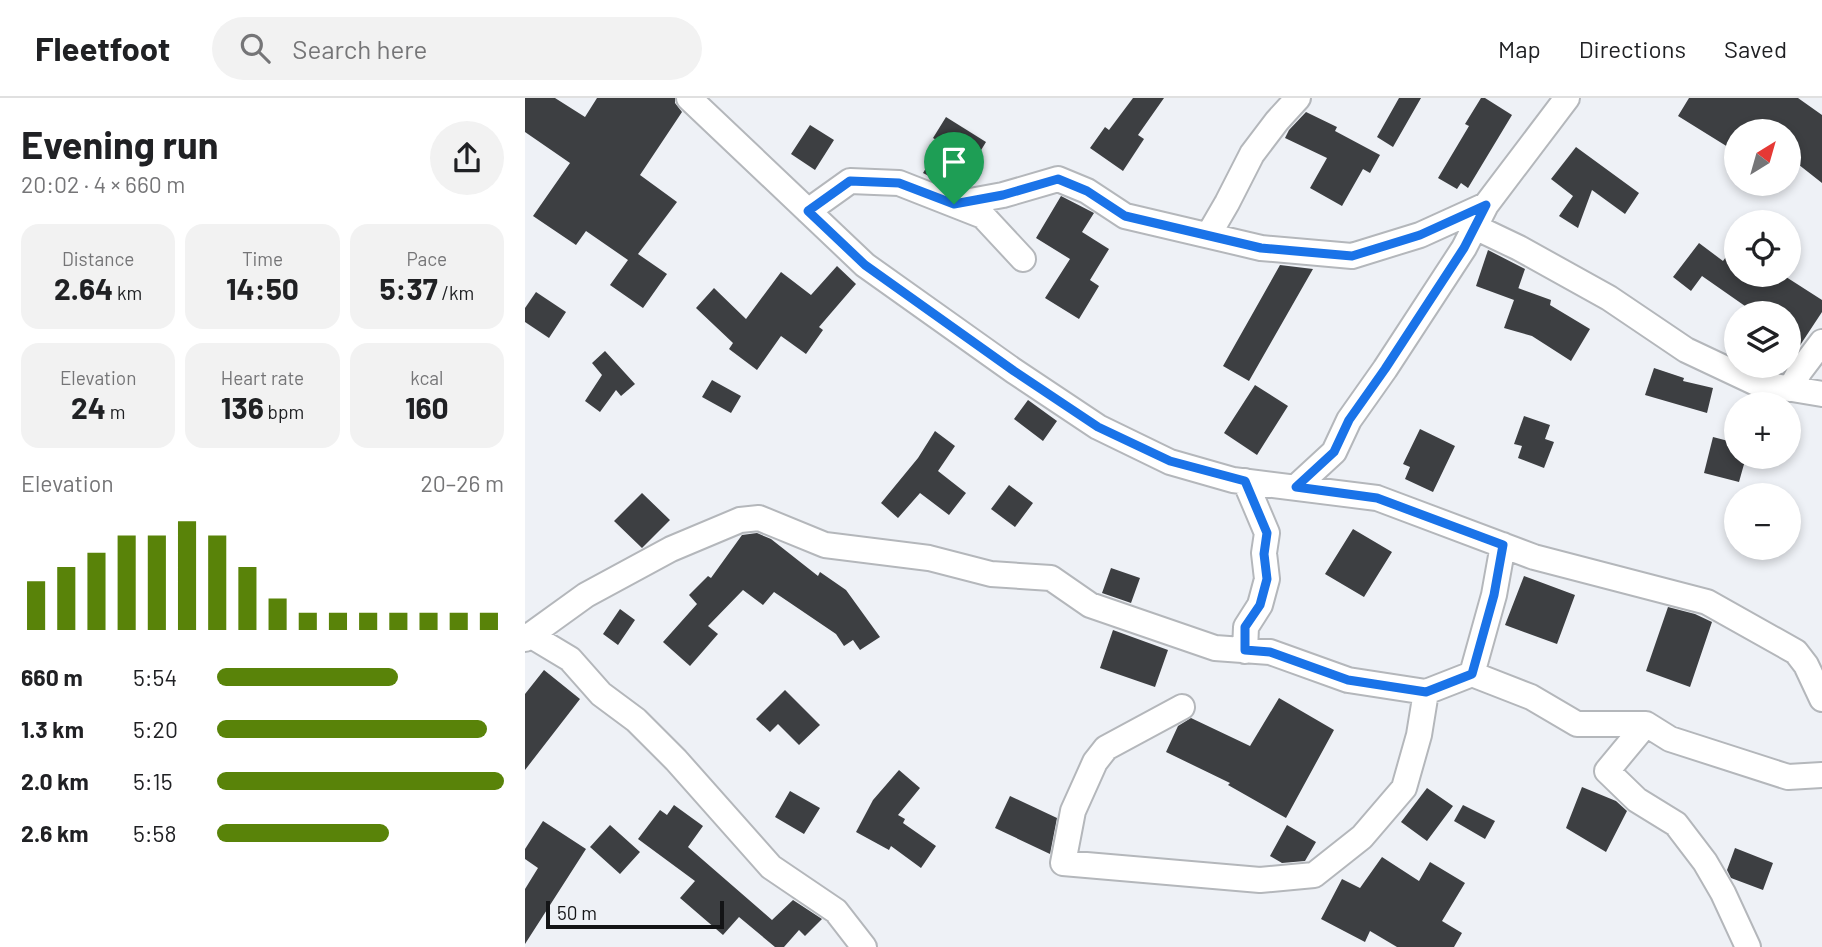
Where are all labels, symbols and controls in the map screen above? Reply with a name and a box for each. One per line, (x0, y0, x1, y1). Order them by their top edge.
search box (212, 17, 702, 80)
text: Fleetfoot (35, 28, 170, 68)
icon: search (236, 29, 274, 67)
text: Search here (292, 33, 427, 64)
text: Map (1498, 34, 1541, 63)
text: Directions (1579, 34, 1686, 63)
text: Saved (1724, 34, 1787, 63)
north arrow (1724, 119, 1801, 196)
map controls (1724, 119, 1801, 560)
text: Evening run (21, 121, 219, 167)
button: share (430, 121, 504, 195)
pin (924, 132, 984, 204)
icon: arrive (935, 143, 973, 181)
text: 20:02 · 4 × 660 m (21, 170, 185, 198)
button: locate (1724, 210, 1801, 287)
text: Distance (62, 247, 134, 270)
text: Time (242, 247, 283, 270)
text: Pace (406, 247, 447, 270)
text: 2.64 (54, 270, 113, 306)
text: 14:50 (226, 270, 299, 306)
text: 5:37 (379, 270, 438, 306)
text: km (113, 281, 142, 304)
text: /km (438, 281, 474, 304)
button: layers (1724, 301, 1801, 378)
text: Elevation (60, 366, 136, 389)
text: Heart rate (221, 366, 304, 389)
text: kcal (410, 366, 443, 389)
text: 24 (71, 389, 106, 425)
text: 136 (221, 389, 264, 425)
text: 160 (405, 389, 449, 425)
button: + (1724, 392, 1801, 469)
text: m (106, 400, 125, 423)
text: bpm (264, 400, 304, 423)
text: Elevation (21, 469, 114, 497)
text: 20–26 m (421, 469, 504, 497)
button: − (1724, 483, 1801, 560)
text: 660 m (21, 663, 83, 691)
text: 5:54 (133, 663, 177, 691)
text: 1.3 km (21, 715, 84, 743)
text: 5:20 (133, 715, 178, 743)
text: 2.0 km (21, 767, 89, 795)
text: 5:15 (133, 767, 173, 795)
text: 2.6 km (21, 819, 89, 847)
text: 5:58 (133, 819, 176, 847)
scale bar (546, 898, 725, 930)
text: 50 m (557, 901, 597, 924)

